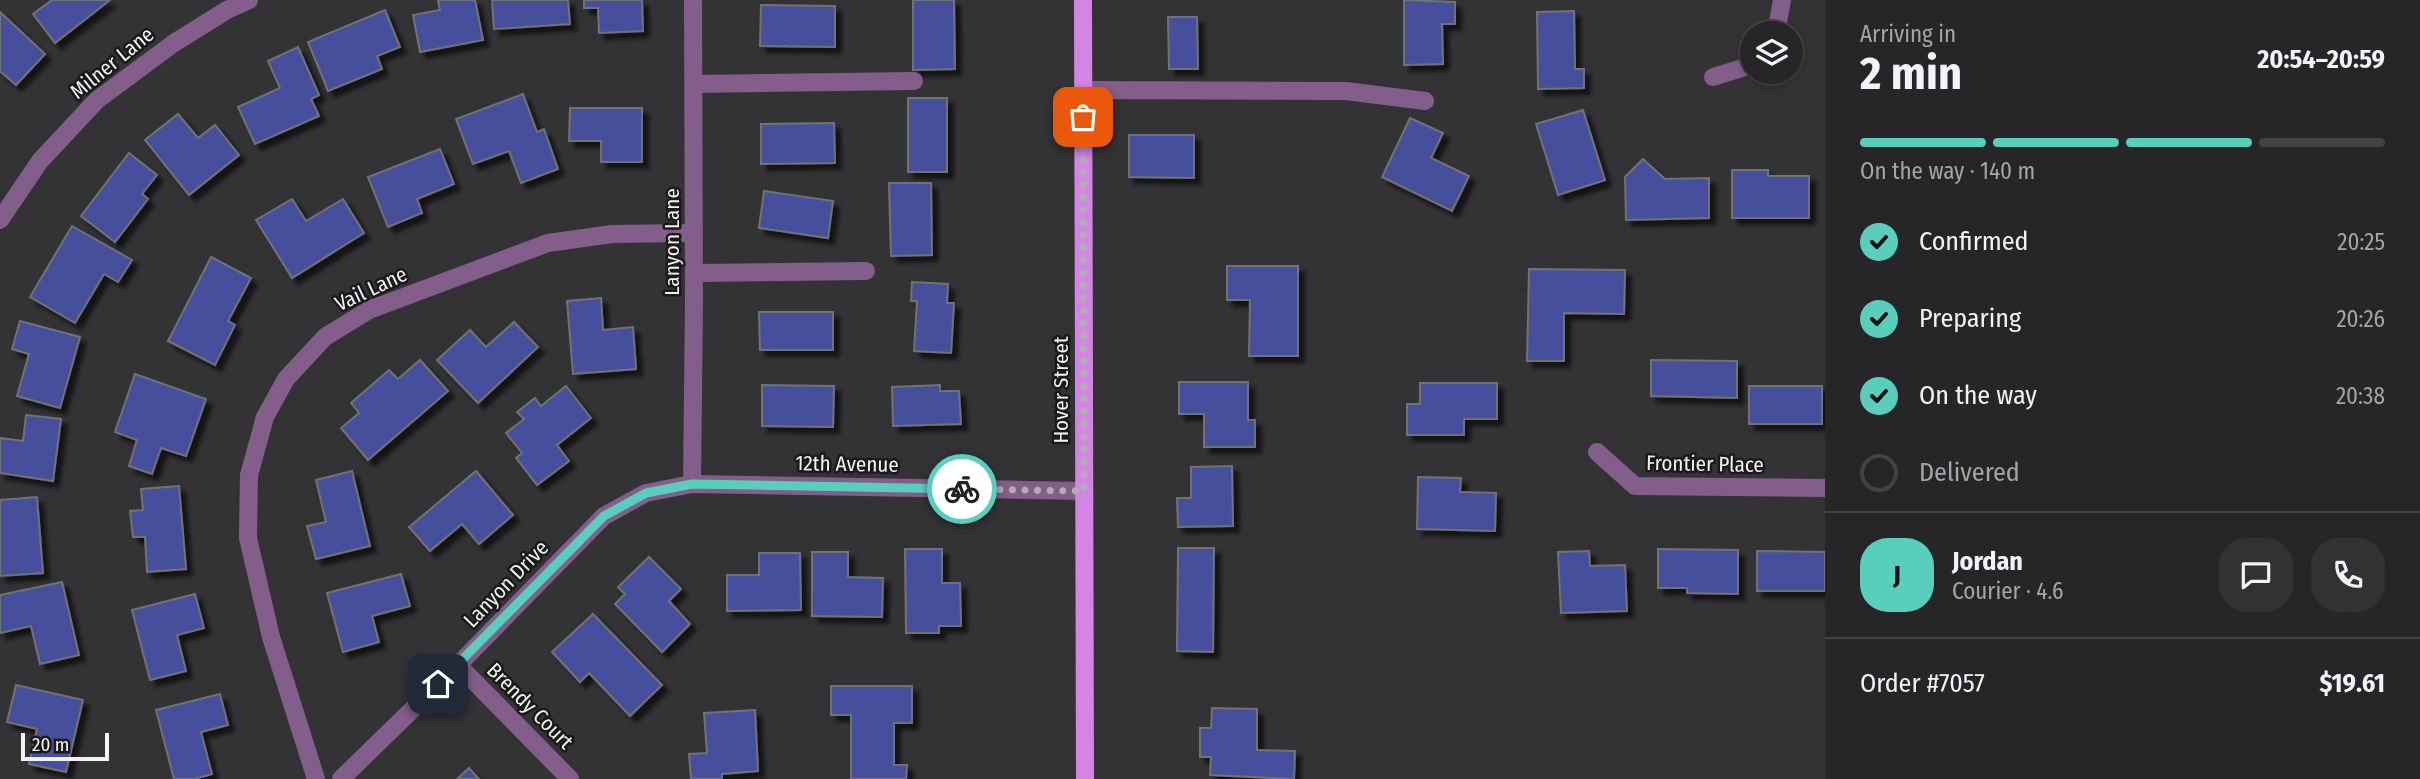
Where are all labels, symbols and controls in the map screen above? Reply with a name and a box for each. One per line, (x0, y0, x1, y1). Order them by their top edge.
text: Arriving in (1860, 20, 1956, 48)
street label: Milner Lane (65, 21, 159, 105)
map controls (1740, 21, 1803, 84)
button: layers (1740, 21, 1803, 84)
text: 20:54–20:59 (2257, 44, 2385, 75)
text: 2 min (1860, 46, 1962, 101)
pin (1053, 87, 1113, 147)
icon: bag (1064, 98, 1102, 136)
text: On the way · 140 m (1860, 157, 2035, 185)
street label: Lanyon Lane (659, 188, 685, 296)
icon: check (1860, 223, 1898, 261)
text: Confirmed (1919, 226, 2029, 257)
text: 20:25 (2337, 228, 2385, 256)
street label: Vail Lane (331, 261, 411, 317)
icon: check (1860, 300, 1898, 338)
text: Preparing (1919, 303, 2021, 334)
text: 20:26 (2336, 305, 2385, 333)
street label: Hover Street (1048, 336, 1074, 444)
icon: check (1860, 377, 1898, 415)
text: On the way (1919, 380, 2037, 411)
text: 20:38 (2336, 382, 2385, 410)
street label: 12th Avenue (795, 450, 899, 478)
street label: Frontier Place (1646, 450, 1764, 478)
courier (927, 454, 997, 524)
text: Delivered (1919, 457, 2020, 488)
icon: bike (943, 470, 981, 508)
street label: Lanyon Drive (458, 535, 554, 633)
button: chat (2219, 538, 2293, 612)
button: phone (2311, 538, 2385, 612)
text: Jordan (1952, 546, 2023, 577)
text: J (1893, 560, 1901, 591)
text: Courier · 4.6 (1952, 577, 2063, 605)
pin (408, 654, 468, 714)
street label: Brendy Court (481, 657, 579, 755)
icon: home (419, 665, 457, 703)
text: Order #7057 (1860, 668, 1985, 699)
text: $19.61 (2320, 668, 2385, 699)
scale bar (21, 730, 108, 762)
text: 20 m (32, 733, 69, 756)

